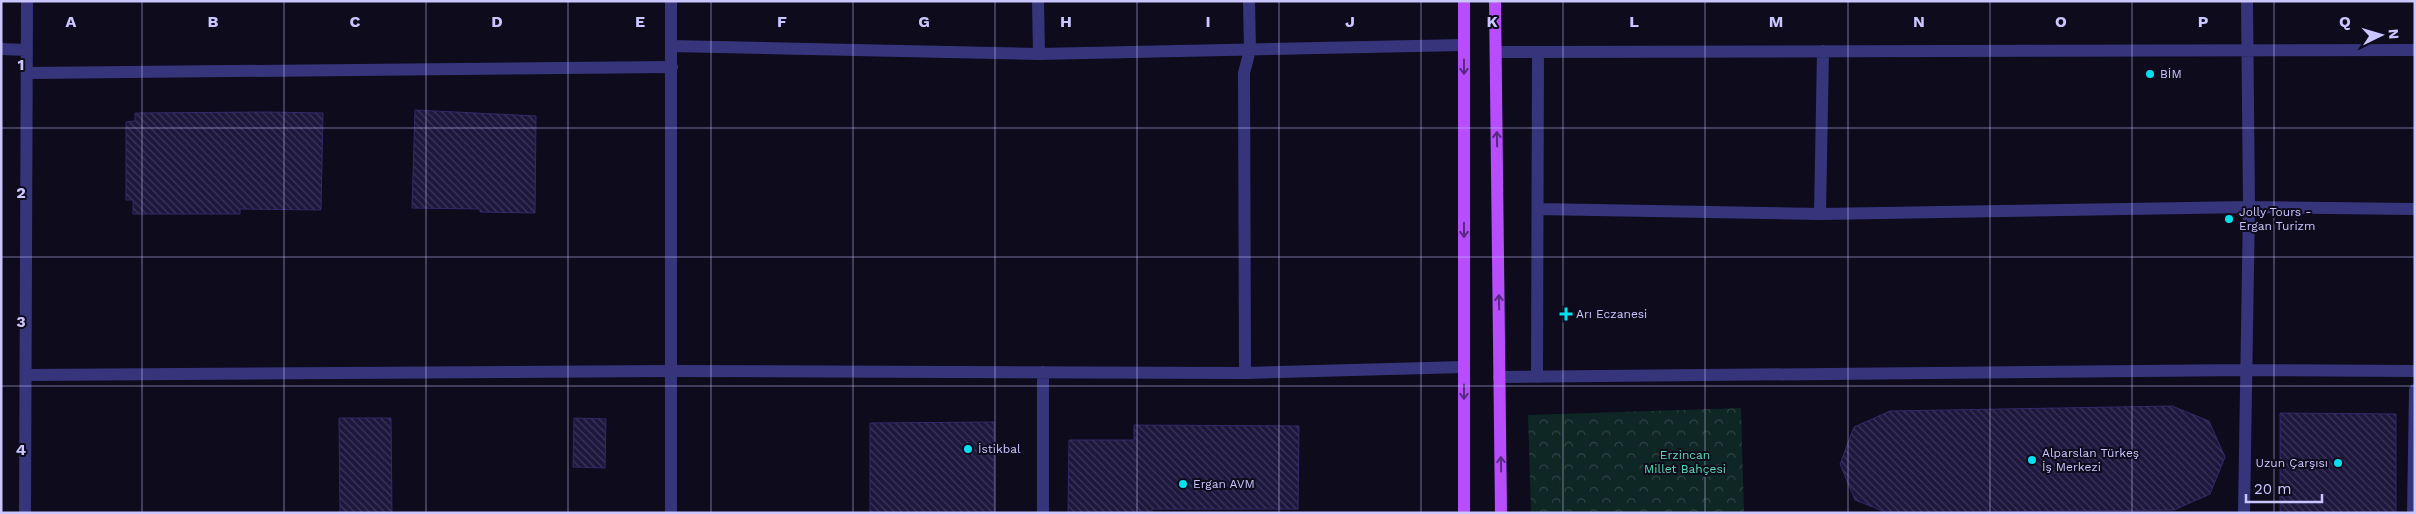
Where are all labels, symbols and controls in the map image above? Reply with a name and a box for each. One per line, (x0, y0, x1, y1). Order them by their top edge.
north arrow (2356, 10, 2406, 60)
text: A (66, 12, 77, 31)
text: B (208, 12, 219, 31)
text: C (350, 12, 361, 31)
text: D (491, 12, 503, 31)
text: E (635, 12, 645, 31)
text: F (777, 12, 787, 31)
text: G (918, 12, 930, 31)
text: H (1060, 12, 1072, 31)
text: I (1205, 12, 1211, 31)
text: J (1345, 12, 1355, 31)
text: K (1486, 12, 1498, 31)
text: L (1629, 12, 1639, 31)
text: M (1769, 12, 1783, 31)
text: N (1913, 12, 1925, 31)
text: O (2055, 12, 2067, 31)
text: P (2198, 12, 2209, 31)
text: Q (2339, 12, 2351, 31)
text: N (2386, 28, 2402, 40)
text: 1 (18, 55, 24, 74)
one-way arrow (1459, 59, 1469, 75)
place label: BİM (2160, 67, 2182, 81)
marker: BİM (2144, 68, 2156, 80)
one-way arrow (1492, 131, 1502, 148)
text: 2 (16, 183, 26, 202)
place label: Jolly Tours - Ergan Turizm (2239, 205, 2315, 233)
marker: Jolly Tours - Ergan Turizm (2223, 213, 2235, 225)
one-way arrow (1459, 222, 1469, 238)
one-way arrow (1494, 294, 1504, 310)
place label: Arı Eczanesi (1576, 307, 1647, 321)
marker: Arı Eczanesi (1560, 308, 1572, 320)
text: 3 (16, 312, 26, 331)
one-way arrow (1459, 384, 1469, 400)
text: 4 (16, 440, 26, 459)
place label: İstikbal (978, 442, 1021, 456)
marker: İstikbal (962, 443, 974, 455)
place label: Alparslan Türkeş İş Merkezi (2042, 446, 2139, 474)
park label: Erzincan Millet Bahçesi (1644, 448, 1726, 476)
marker: Alparslan Türkeş İş Merkezi (2026, 454, 2038, 466)
one-way arrow (1496, 456, 1505, 472)
place label: Uzun Çarşısı (2256, 456, 2328, 470)
marker: Uzun Çarşısı (2332, 457, 2344, 469)
scale bar (2246, 472, 2322, 504)
place label: Ergan AVM (1193, 477, 1255, 491)
marker: Ergan AVM (1177, 478, 1189, 490)
text: 20 m (2254, 480, 2292, 498)

